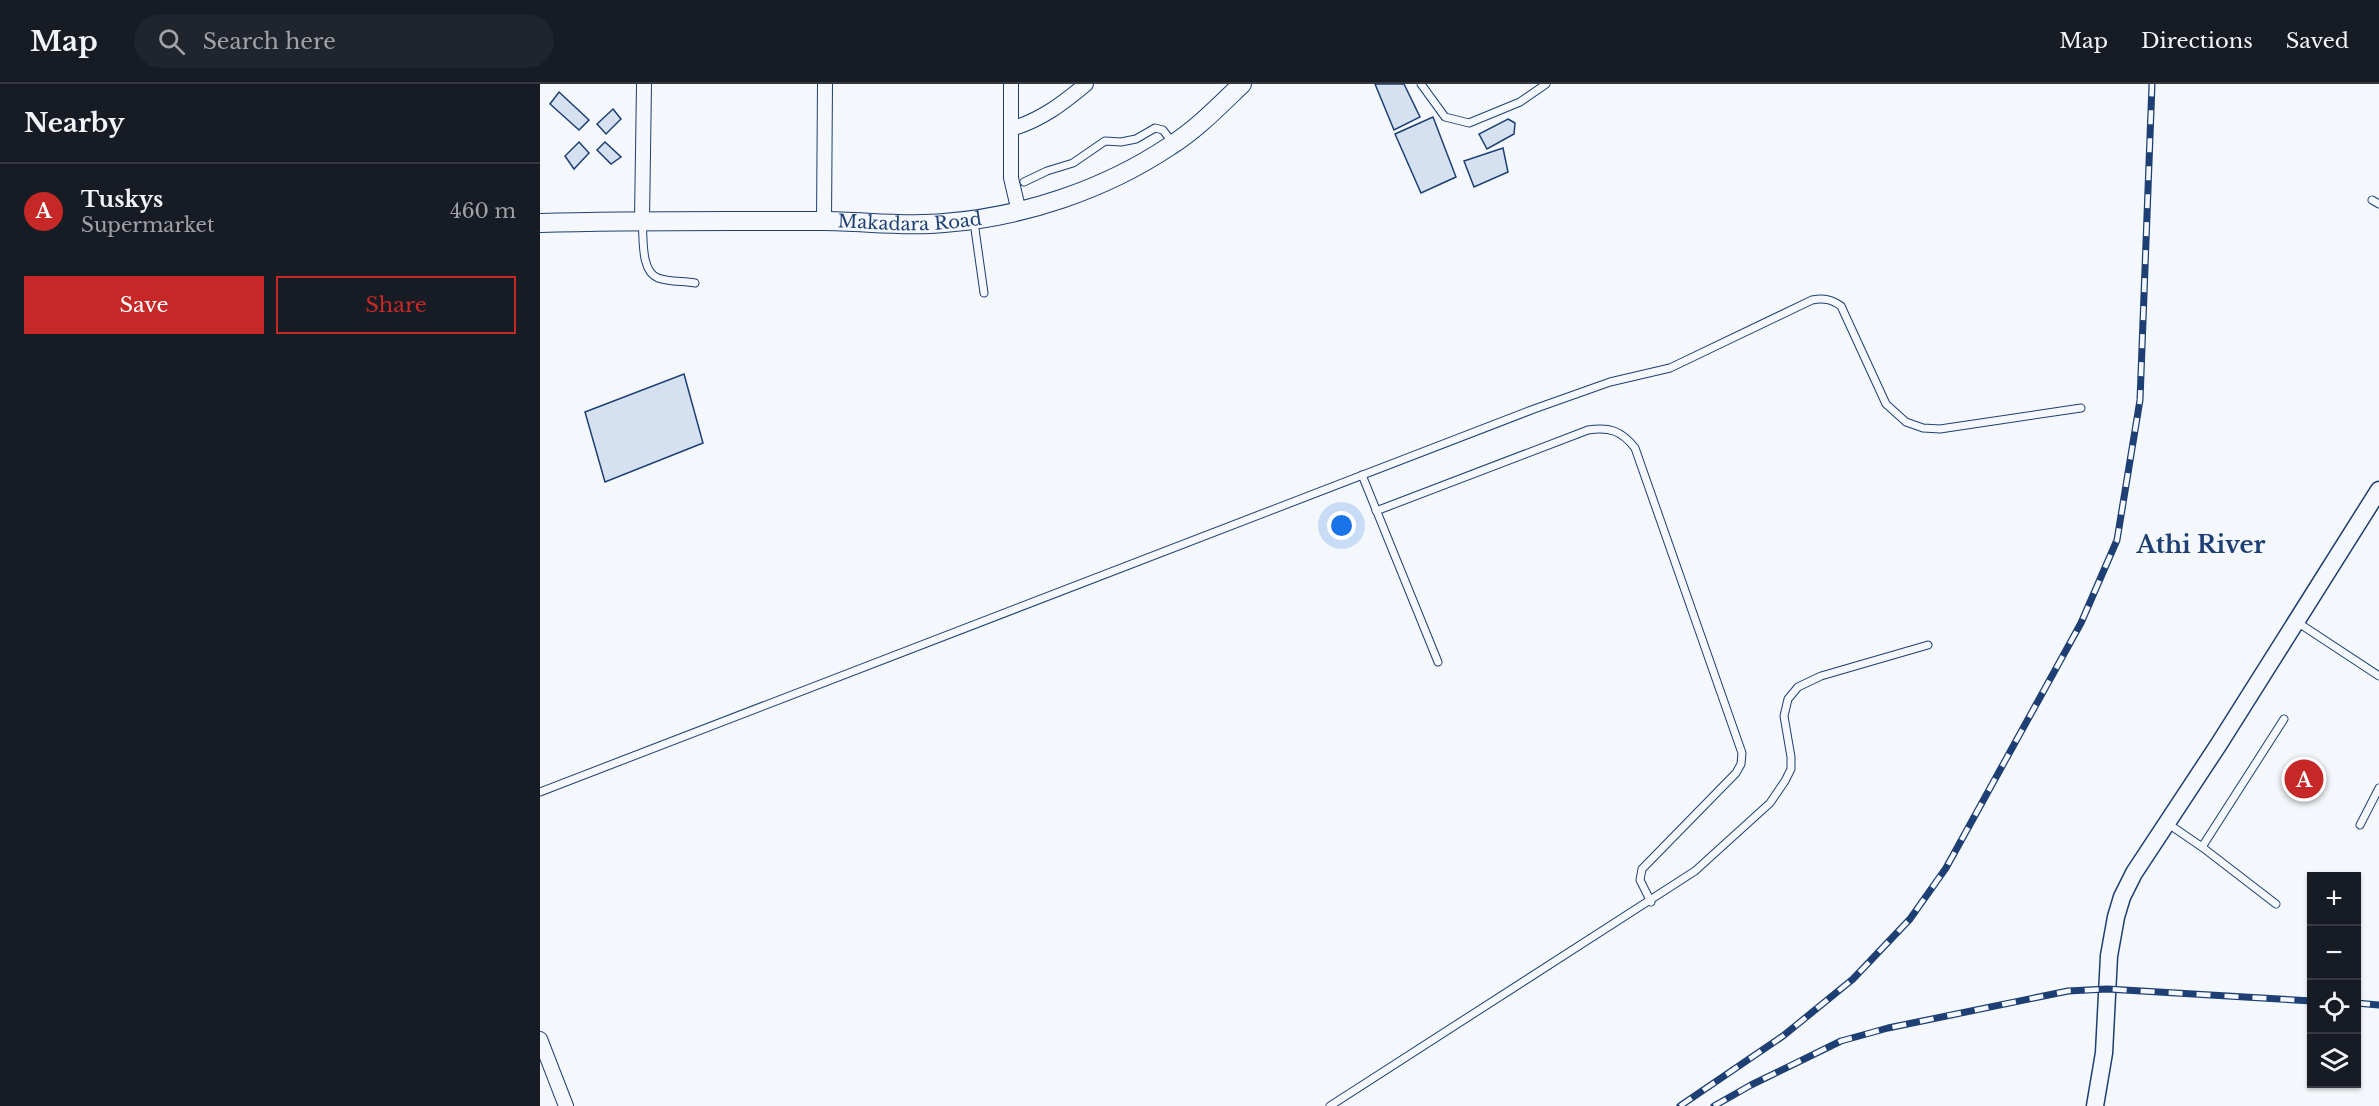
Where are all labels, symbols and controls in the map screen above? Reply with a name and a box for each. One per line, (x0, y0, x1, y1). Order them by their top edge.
search box (134, 14, 554, 68)
text: Map (30, 24, 98, 59)
icon: search (155, 25, 188, 58)
text: Search here (203, 28, 336, 55)
text: Map (2059, 28, 2108, 54)
text: Directions (2141, 28, 2253, 54)
text: Saved (2286, 28, 2349, 54)
text: Nearby (24, 107, 125, 139)
text: Tuskys (81, 186, 163, 213)
text: A (35, 199, 52, 223)
text: 460 m (450, 199, 516, 223)
street label: Makadara Road (837, 208, 983, 235)
text: Supermarket (81, 213, 215, 237)
button: Save (24, 276, 264, 334)
button: Share (276, 276, 516, 334)
your location (1327, 511, 1356, 540)
district label: Athi River (2135, 530, 2266, 559)
pin: A (2284, 756, 2324, 802)
map controls (2307, 872, 2361, 1088)
button: + (2307, 872, 2361, 926)
button: − (2307, 926, 2361, 980)
button: locate (2307, 980, 2361, 1034)
button: layers (2307, 1034, 2361, 1088)

